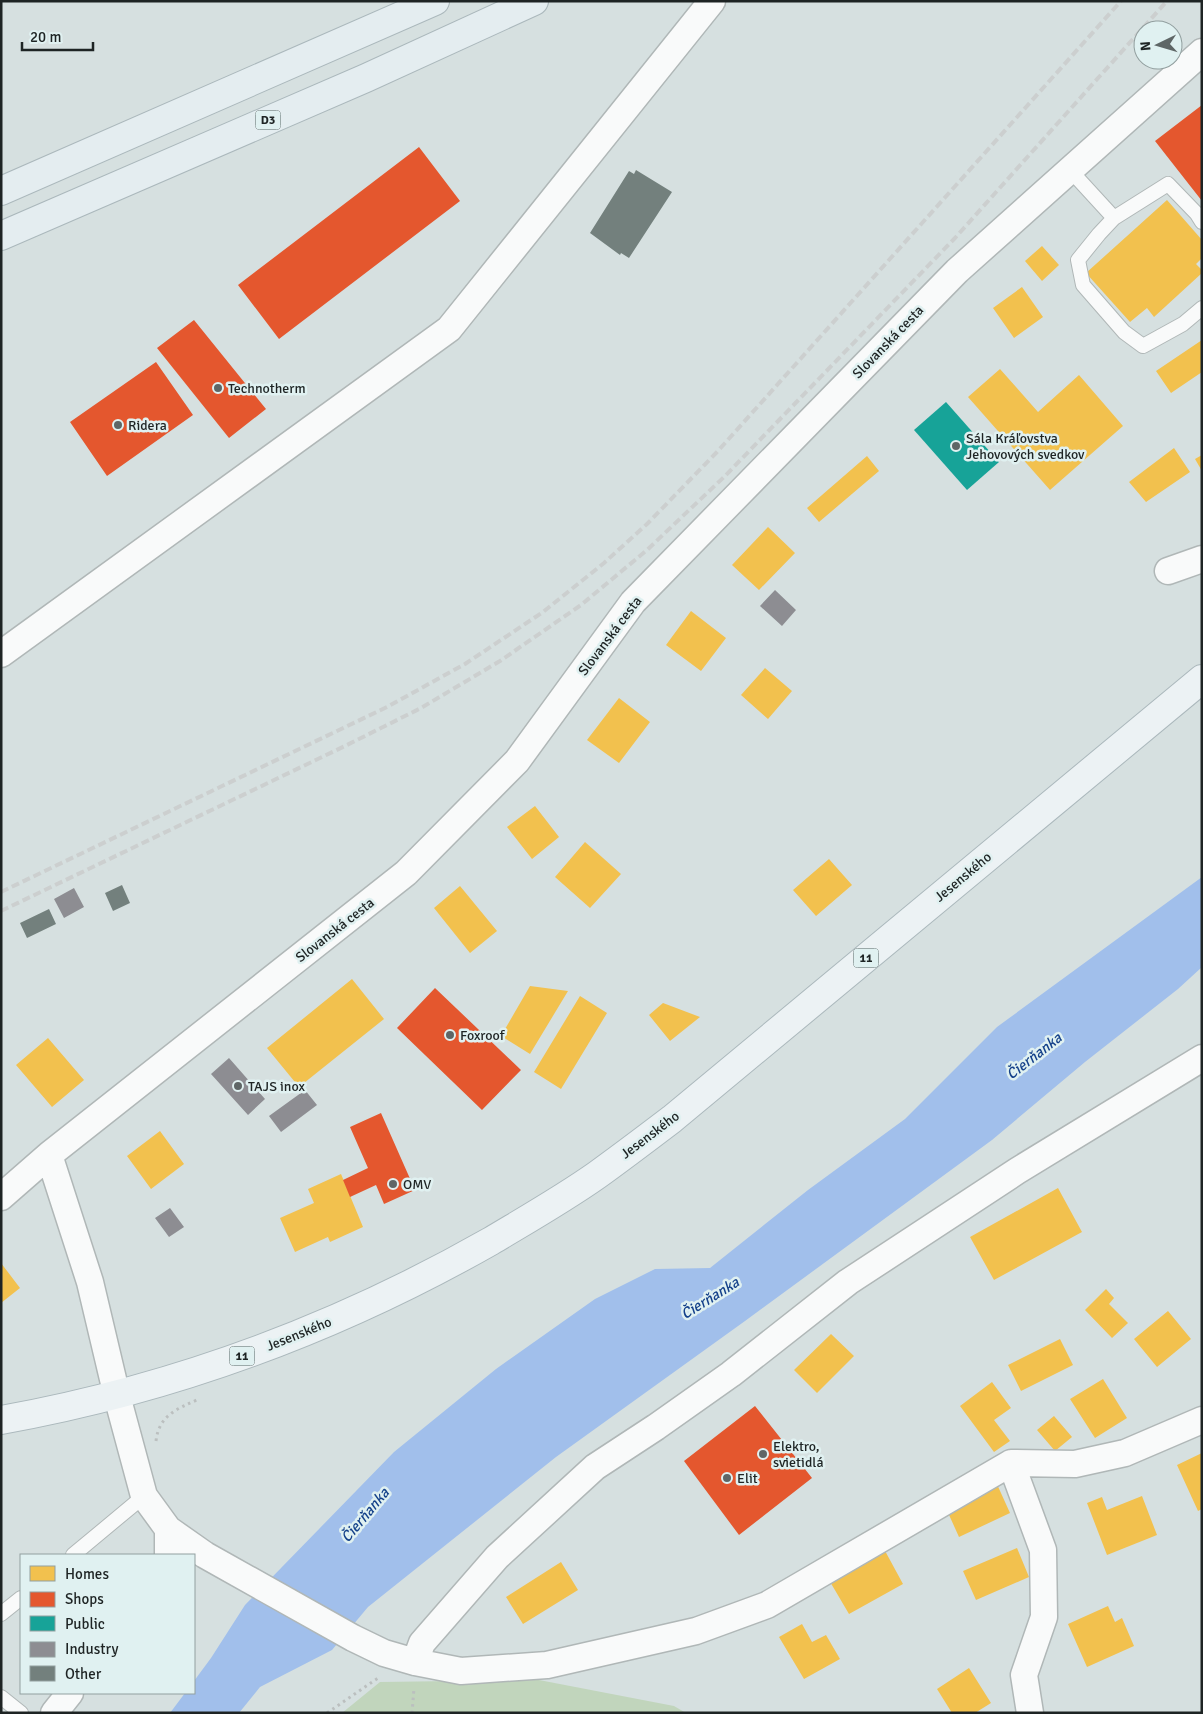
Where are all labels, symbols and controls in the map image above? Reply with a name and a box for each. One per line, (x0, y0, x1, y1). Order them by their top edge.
scale bar (22, 20, 94, 52)
north arrow (1133, 20, 1183, 70)
text: 20 m (30, 28, 61, 46)
text: N (1137, 40, 1154, 52)
road number: D3 (256, 110, 280, 130)
street label: Slovanská cesta (849, 302, 927, 382)
place label: Technotherm (228, 380, 306, 397)
marker: Technotherm (212, 382, 224, 394)
place label: Ridera (128, 417, 167, 434)
marker: Ridera (112, 419, 124, 431)
place label: Sála Kráľovstva Jehovových svedkov (966, 430, 1085, 463)
marker: Sála Kráľovstva Jehovových svedkov (950, 440, 962, 452)
street label: Slovanská cesta (575, 593, 645, 679)
street label: Jesenského (931, 848, 995, 906)
street label: Slovanská cesta (292, 894, 378, 966)
road number: 11 (854, 948, 878, 968)
place label: Foxroof (460, 1027, 506, 1044)
marker: Foxroof (444, 1029, 456, 1041)
water label: Čierňanka (1003, 1029, 1066, 1083)
place label: TAJS inox (248, 1078, 305, 1095)
marker: TAJS inox (232, 1080, 244, 1092)
street label: Jesenského (617, 1107, 683, 1163)
place label: OMV (403, 1176, 431, 1193)
marker: OMV (387, 1178, 399, 1190)
water label: Čierňanka (678, 1273, 743, 1323)
street label: Jesenského (264, 1313, 334, 1355)
road number: 11 (230, 1346, 254, 1365)
place label: Elektro, svietidlá (773, 1438, 824, 1471)
marker: Elektro, svietidlá (757, 1448, 769, 1460)
place label: Elit (737, 1470, 758, 1487)
marker: Elit (721, 1472, 733, 1484)
water label: Čierňanka (337, 1484, 393, 1546)
legend (20, 1554, 195, 1694)
text: Homes (65, 1565, 109, 1583)
text: Shops (65, 1590, 104, 1608)
text: Public (65, 1615, 105, 1633)
text: Industry (65, 1640, 118, 1658)
text: Other (65, 1665, 102, 1683)

